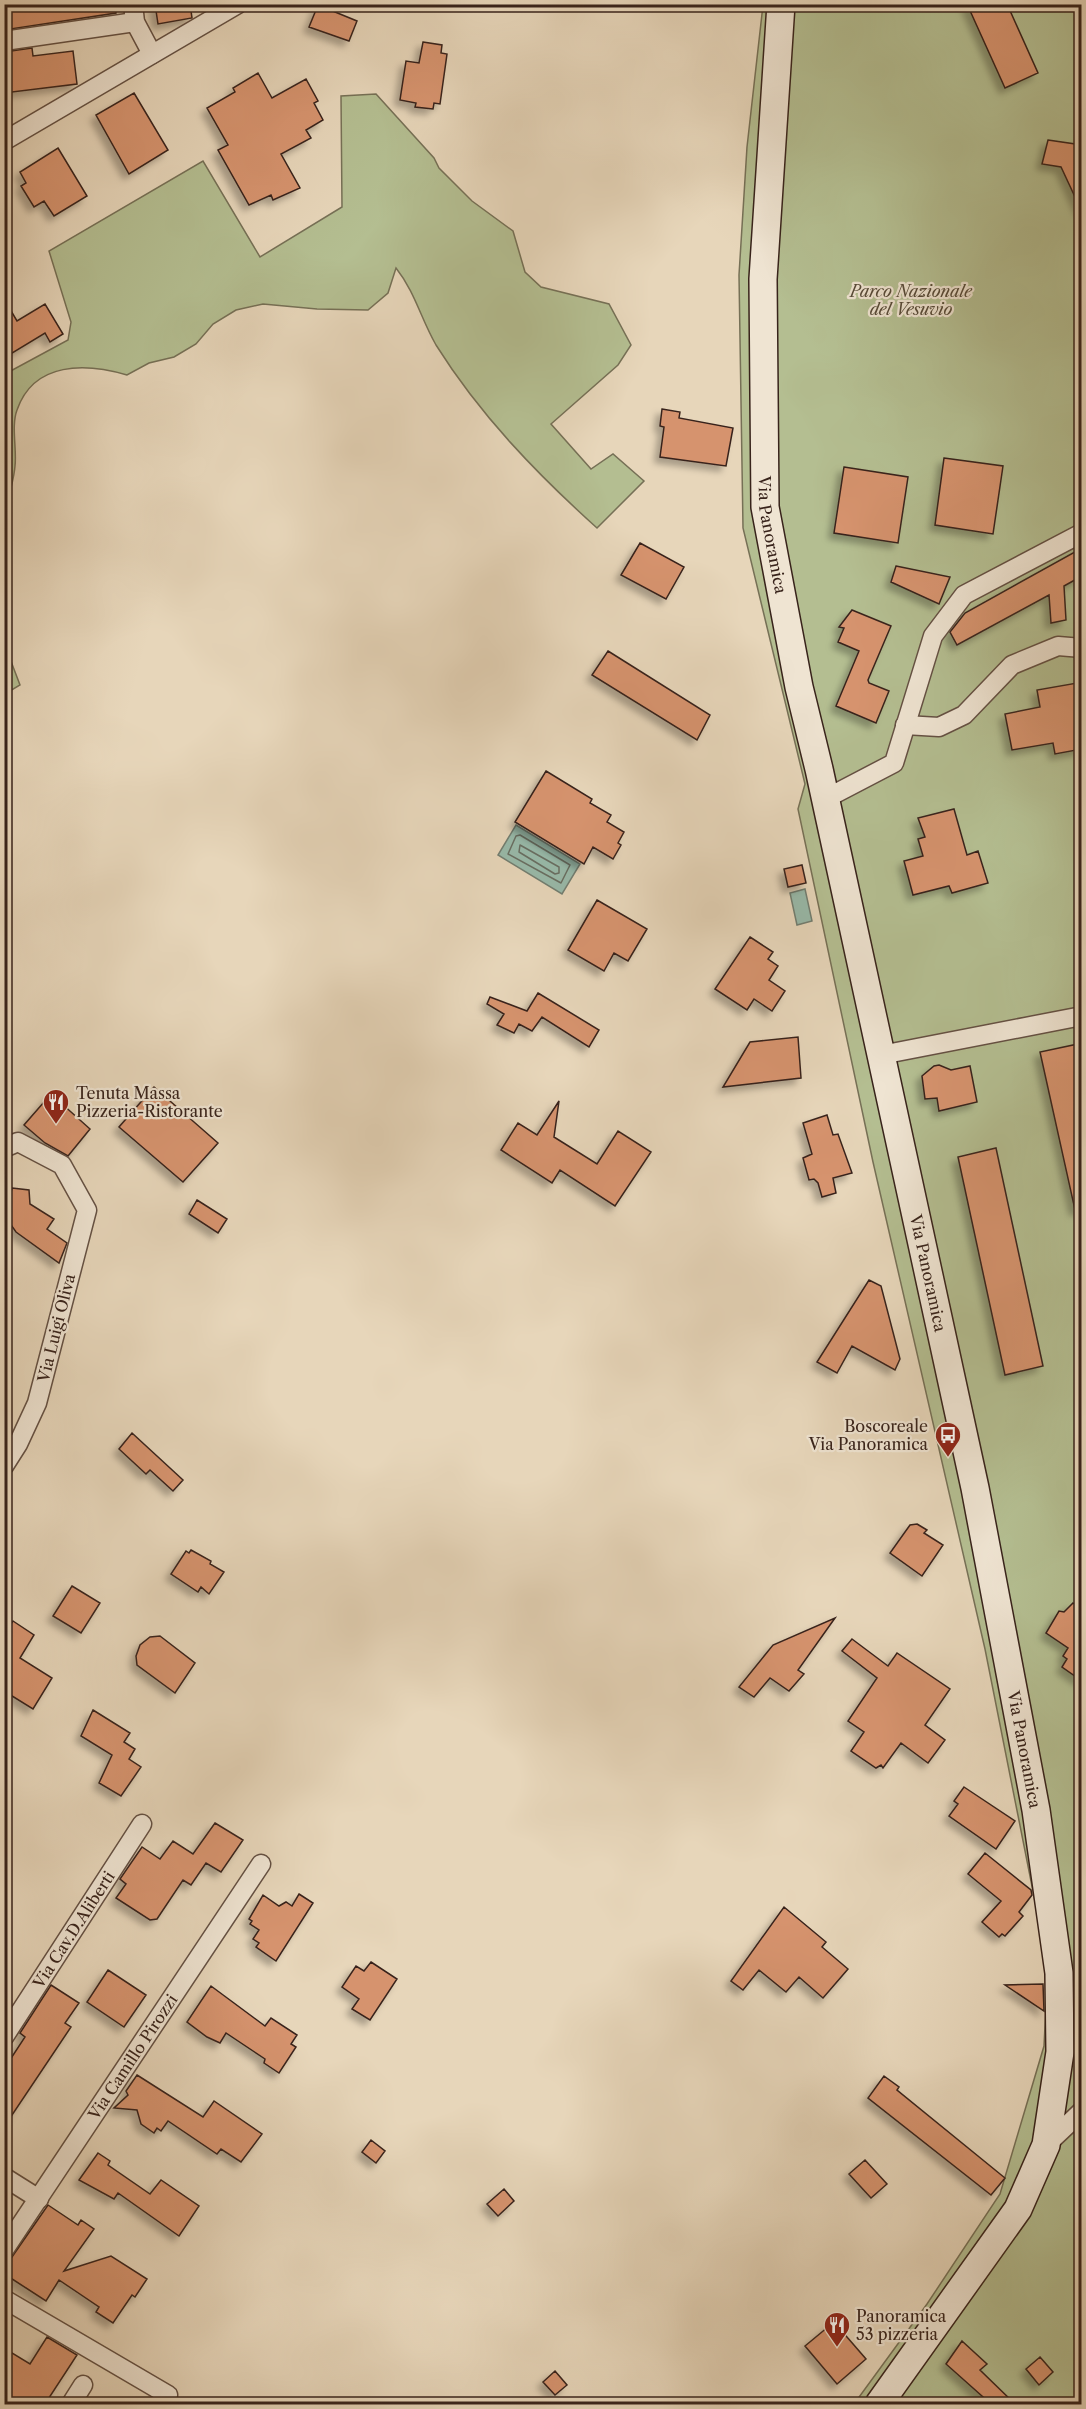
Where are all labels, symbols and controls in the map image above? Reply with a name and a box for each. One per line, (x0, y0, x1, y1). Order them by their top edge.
park label: Parco Nazionale del Vesuvio (848, 281, 973, 319)
street label: Via Panoramica (755, 475, 791, 596)
place label: Tenuta Massa Pizzeria-Ristorante (76, 1083, 223, 1121)
restaurant icon: Tenuta Massa Pizzeria-Ristorante (41, 1087, 71, 1125)
street label: Via Panoramica (906, 1212, 951, 1334)
street label: Via Luigi Oliva (33, 1271, 79, 1385)
place label: Boscoreale Via Panoramica (808, 1416, 929, 1454)
bus stop icon: Boscoreale Via Panoramica (933, 1420, 963, 1458)
street label: Via Panoramica (1003, 1688, 1046, 1810)
street label: Via Cav.D.Aliberti (28, 1867, 119, 1993)
street label: Via Camillo Pirozzi (83, 1990, 182, 2124)
place label: Panoramica 53 pizzeria (856, 2306, 947, 2344)
restaurant icon: Panoramica 53 pizzeria (822, 2310, 852, 2348)

